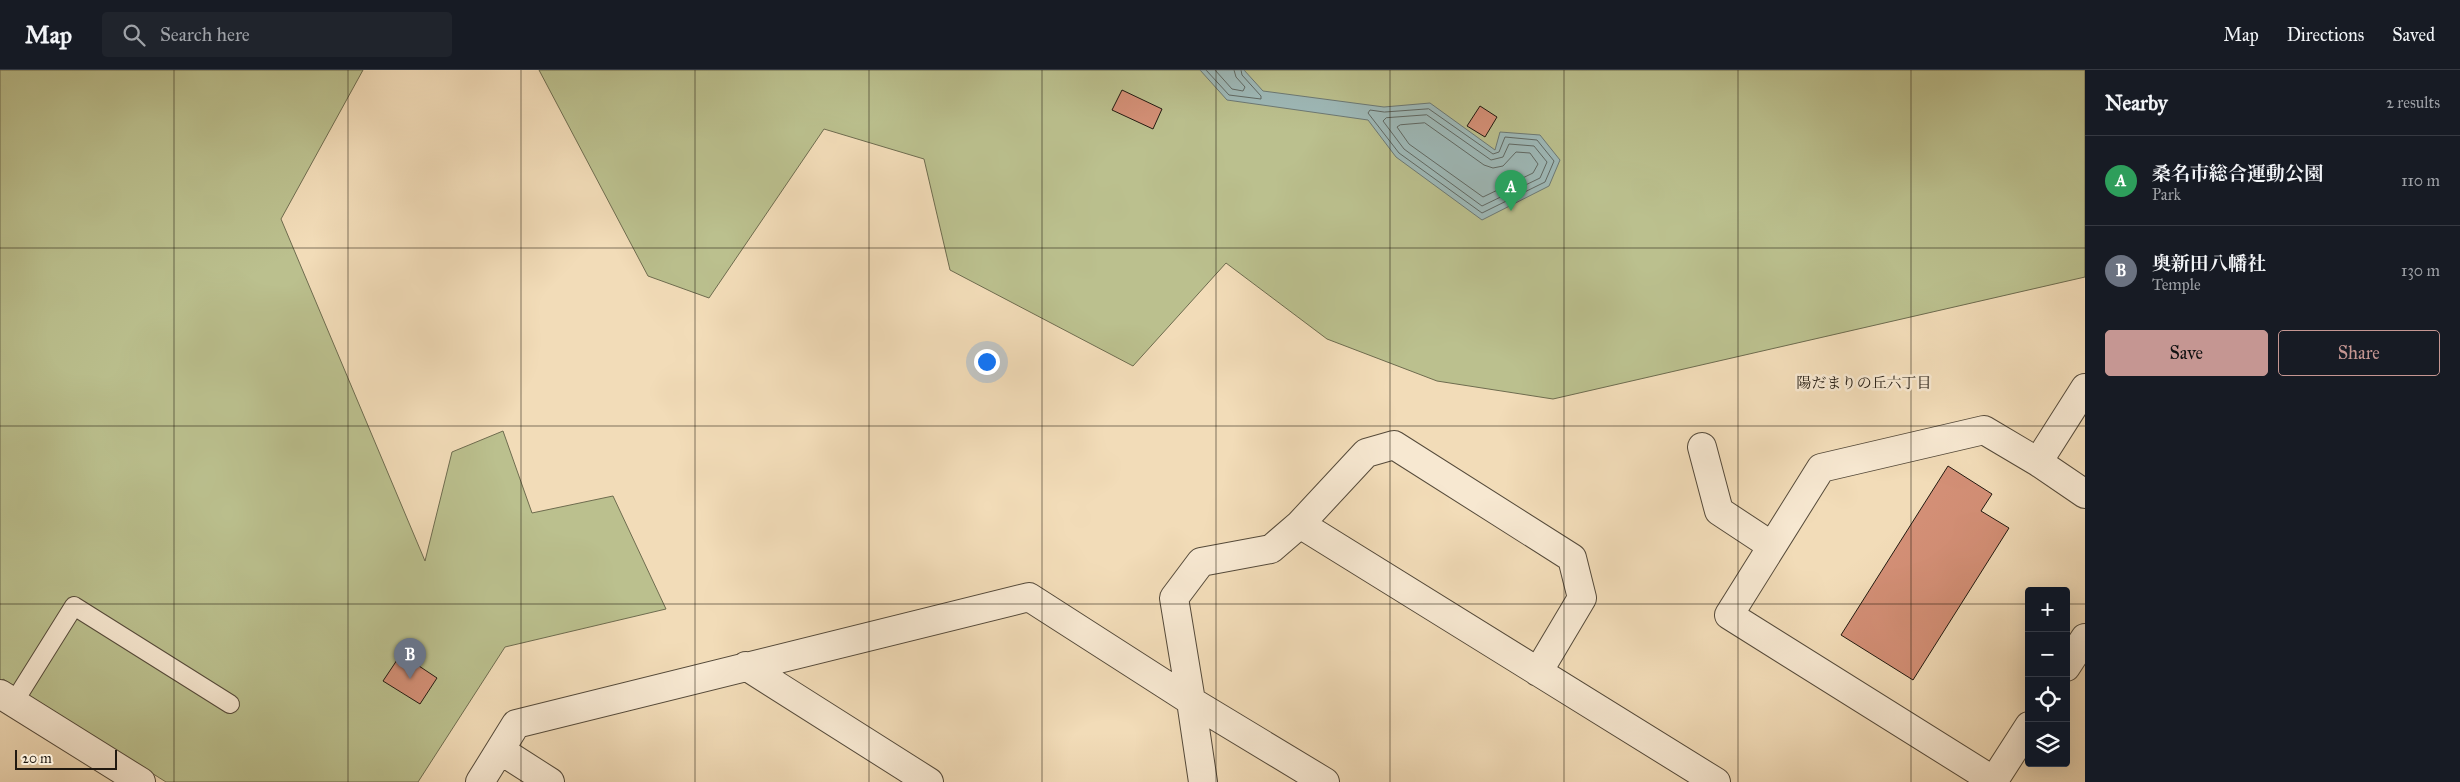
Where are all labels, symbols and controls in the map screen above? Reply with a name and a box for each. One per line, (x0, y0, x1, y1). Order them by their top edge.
search box (102, 12, 452, 57)
text: Map (25, 20, 72, 50)
icon: search (120, 21, 148, 49)
text: Search here (160, 23, 250, 46)
text: Map (2223, 24, 2259, 46)
text: Directions (2287, 24, 2364, 46)
text: Saved (2392, 24, 2435, 46)
text: Nearby (2105, 90, 2168, 116)
text: 2 results (2386, 93, 2440, 112)
text: 桑名市総合運動公園 (2152, 162, 2323, 185)
pin: A (1495, 170, 1527, 211)
text: A (2116, 171, 2126, 190)
text: 110 m (2401, 171, 2440, 190)
text: Park (2152, 185, 2181, 204)
text: 奥新田八幡社 (2152, 252, 2266, 275)
text: B (2116, 261, 2126, 280)
text: 130 m (2401, 261, 2440, 280)
text: Temple (2152, 275, 2201, 294)
button: Save (2105, 330, 2268, 376)
button: Share (2278, 330, 2440, 376)
your location (974, 349, 1000, 375)
district label: 陽だまりの丘六丁目 (1796, 374, 1932, 392)
map controls (2025, 587, 2070, 767)
button: + (2025, 587, 2070, 632)
button: − (2025, 632, 2070, 677)
pin: B (394, 638, 426, 679)
button: locate (2025, 677, 2070, 722)
button: layers (2025, 722, 2070, 767)
scale bar (15, 747, 118, 770)
text: 20 m (22, 750, 52, 767)

